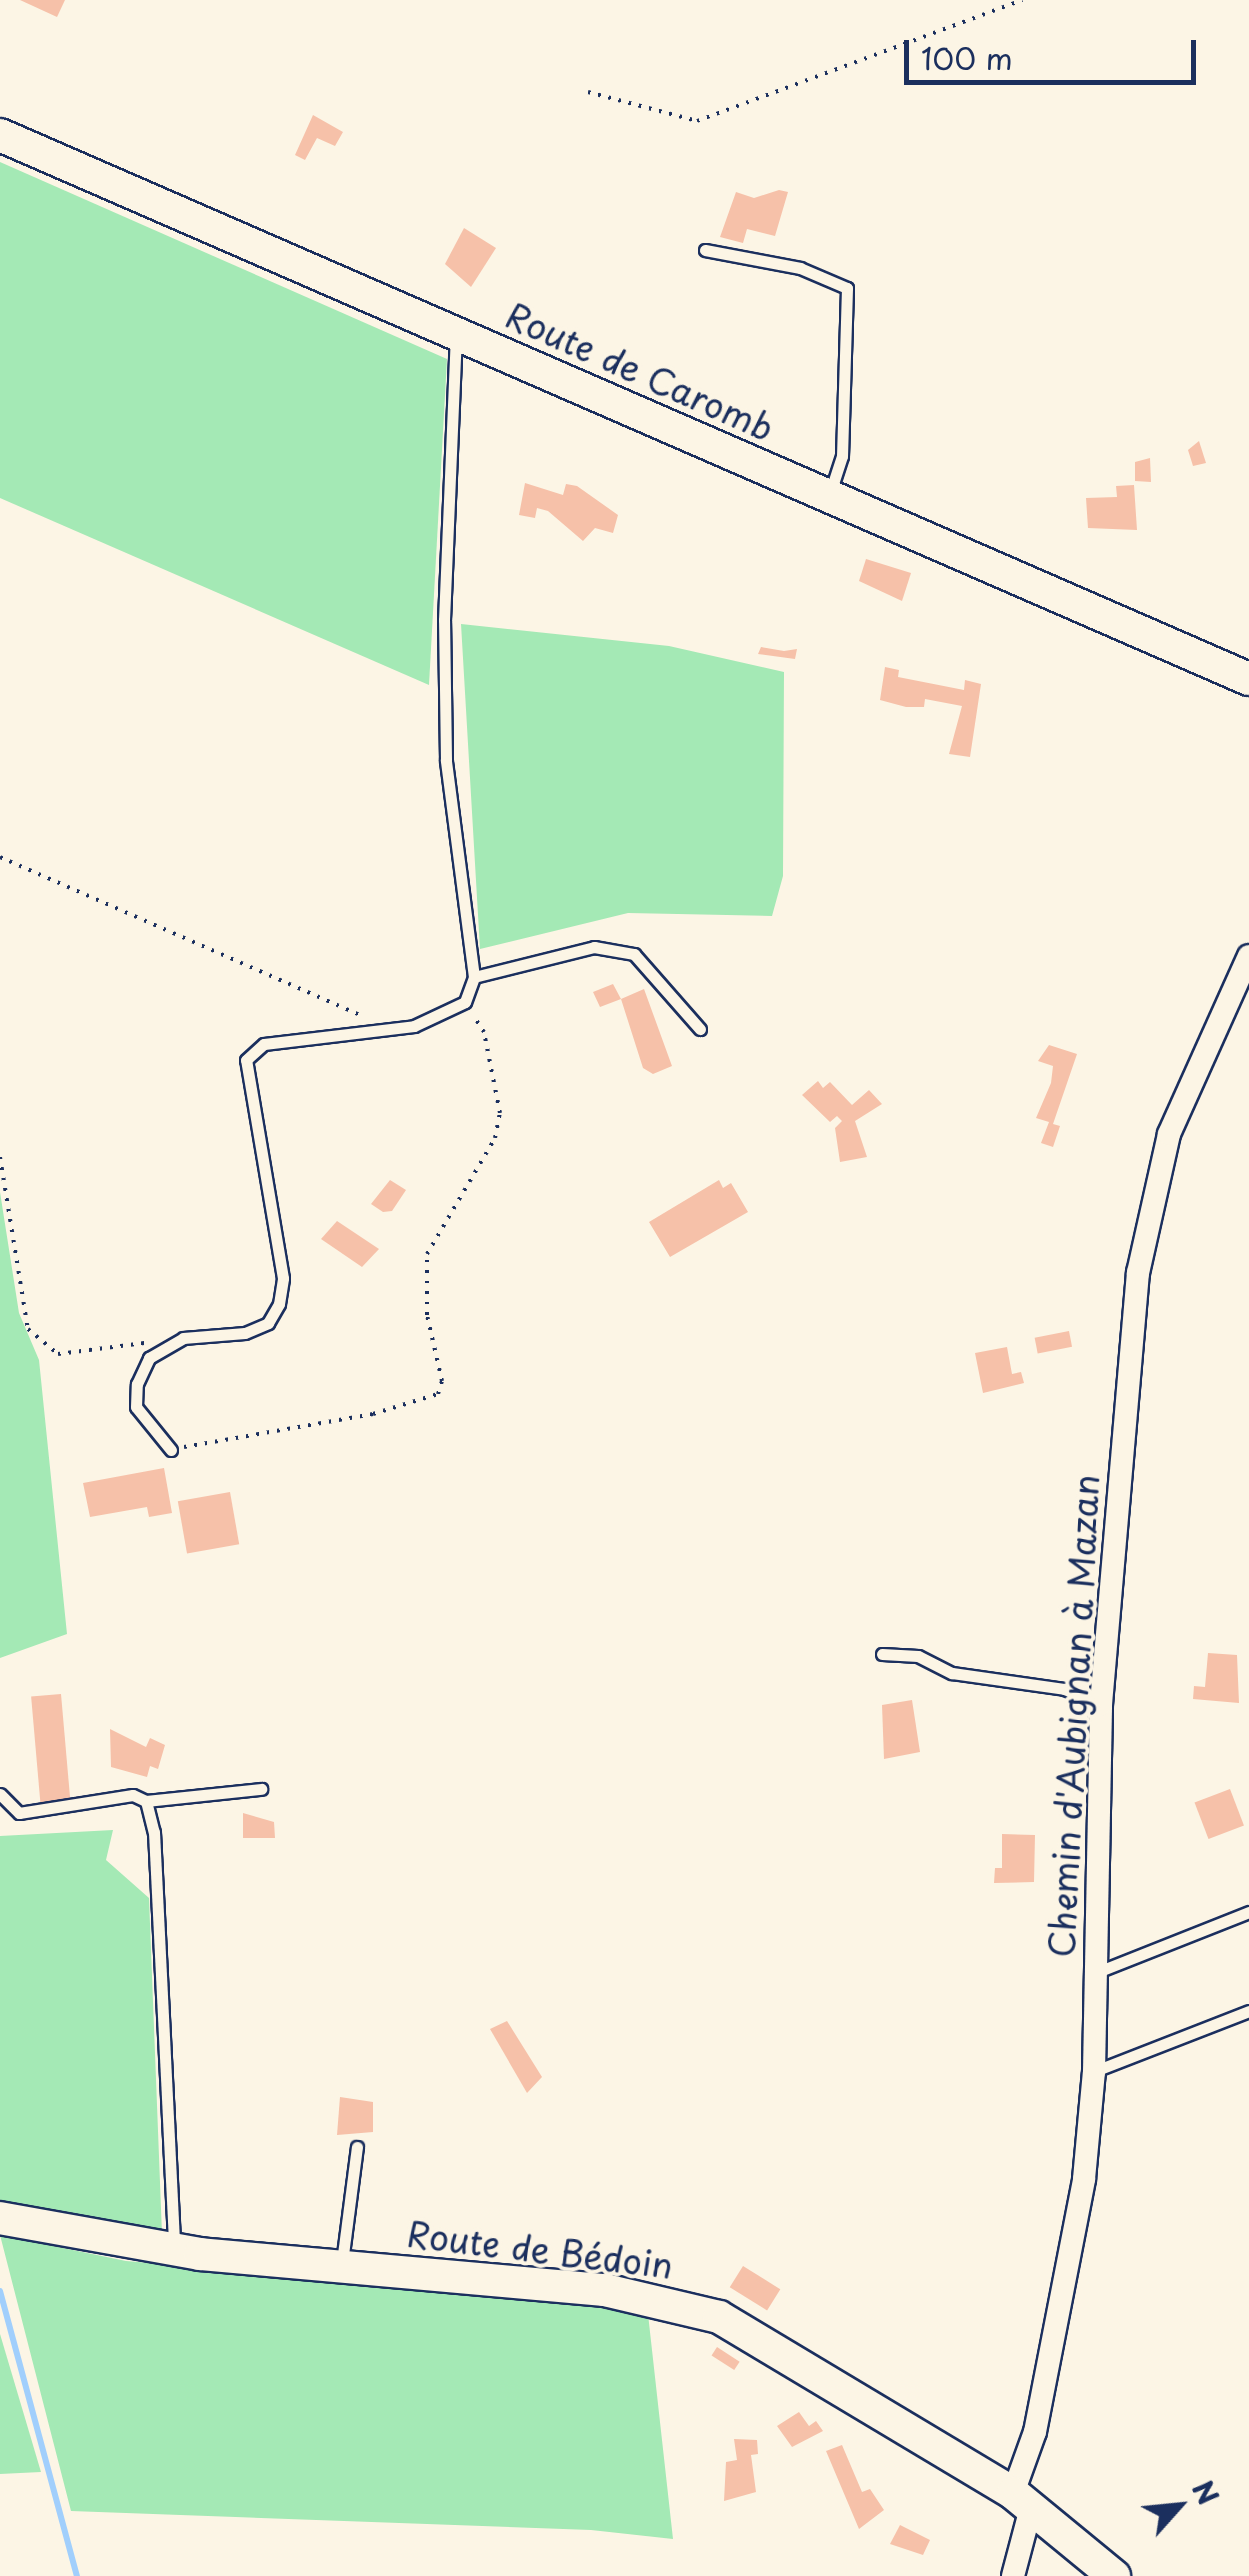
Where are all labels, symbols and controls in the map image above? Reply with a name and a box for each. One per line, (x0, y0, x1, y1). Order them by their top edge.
scale bar (909, 20, 1202, 82)
text: 100 m (921, 35, 1013, 80)
street label: Route de Caromb (498, 292, 782, 450)
street label: Chemin d'Aubignan à Mazan (1039, 1473, 1107, 1959)
street label: Route de Bédoin (403, 2212, 677, 2286)
north arrow (1129, 2456, 1229, 2556)
text: N (1182, 2473, 1230, 2512)

